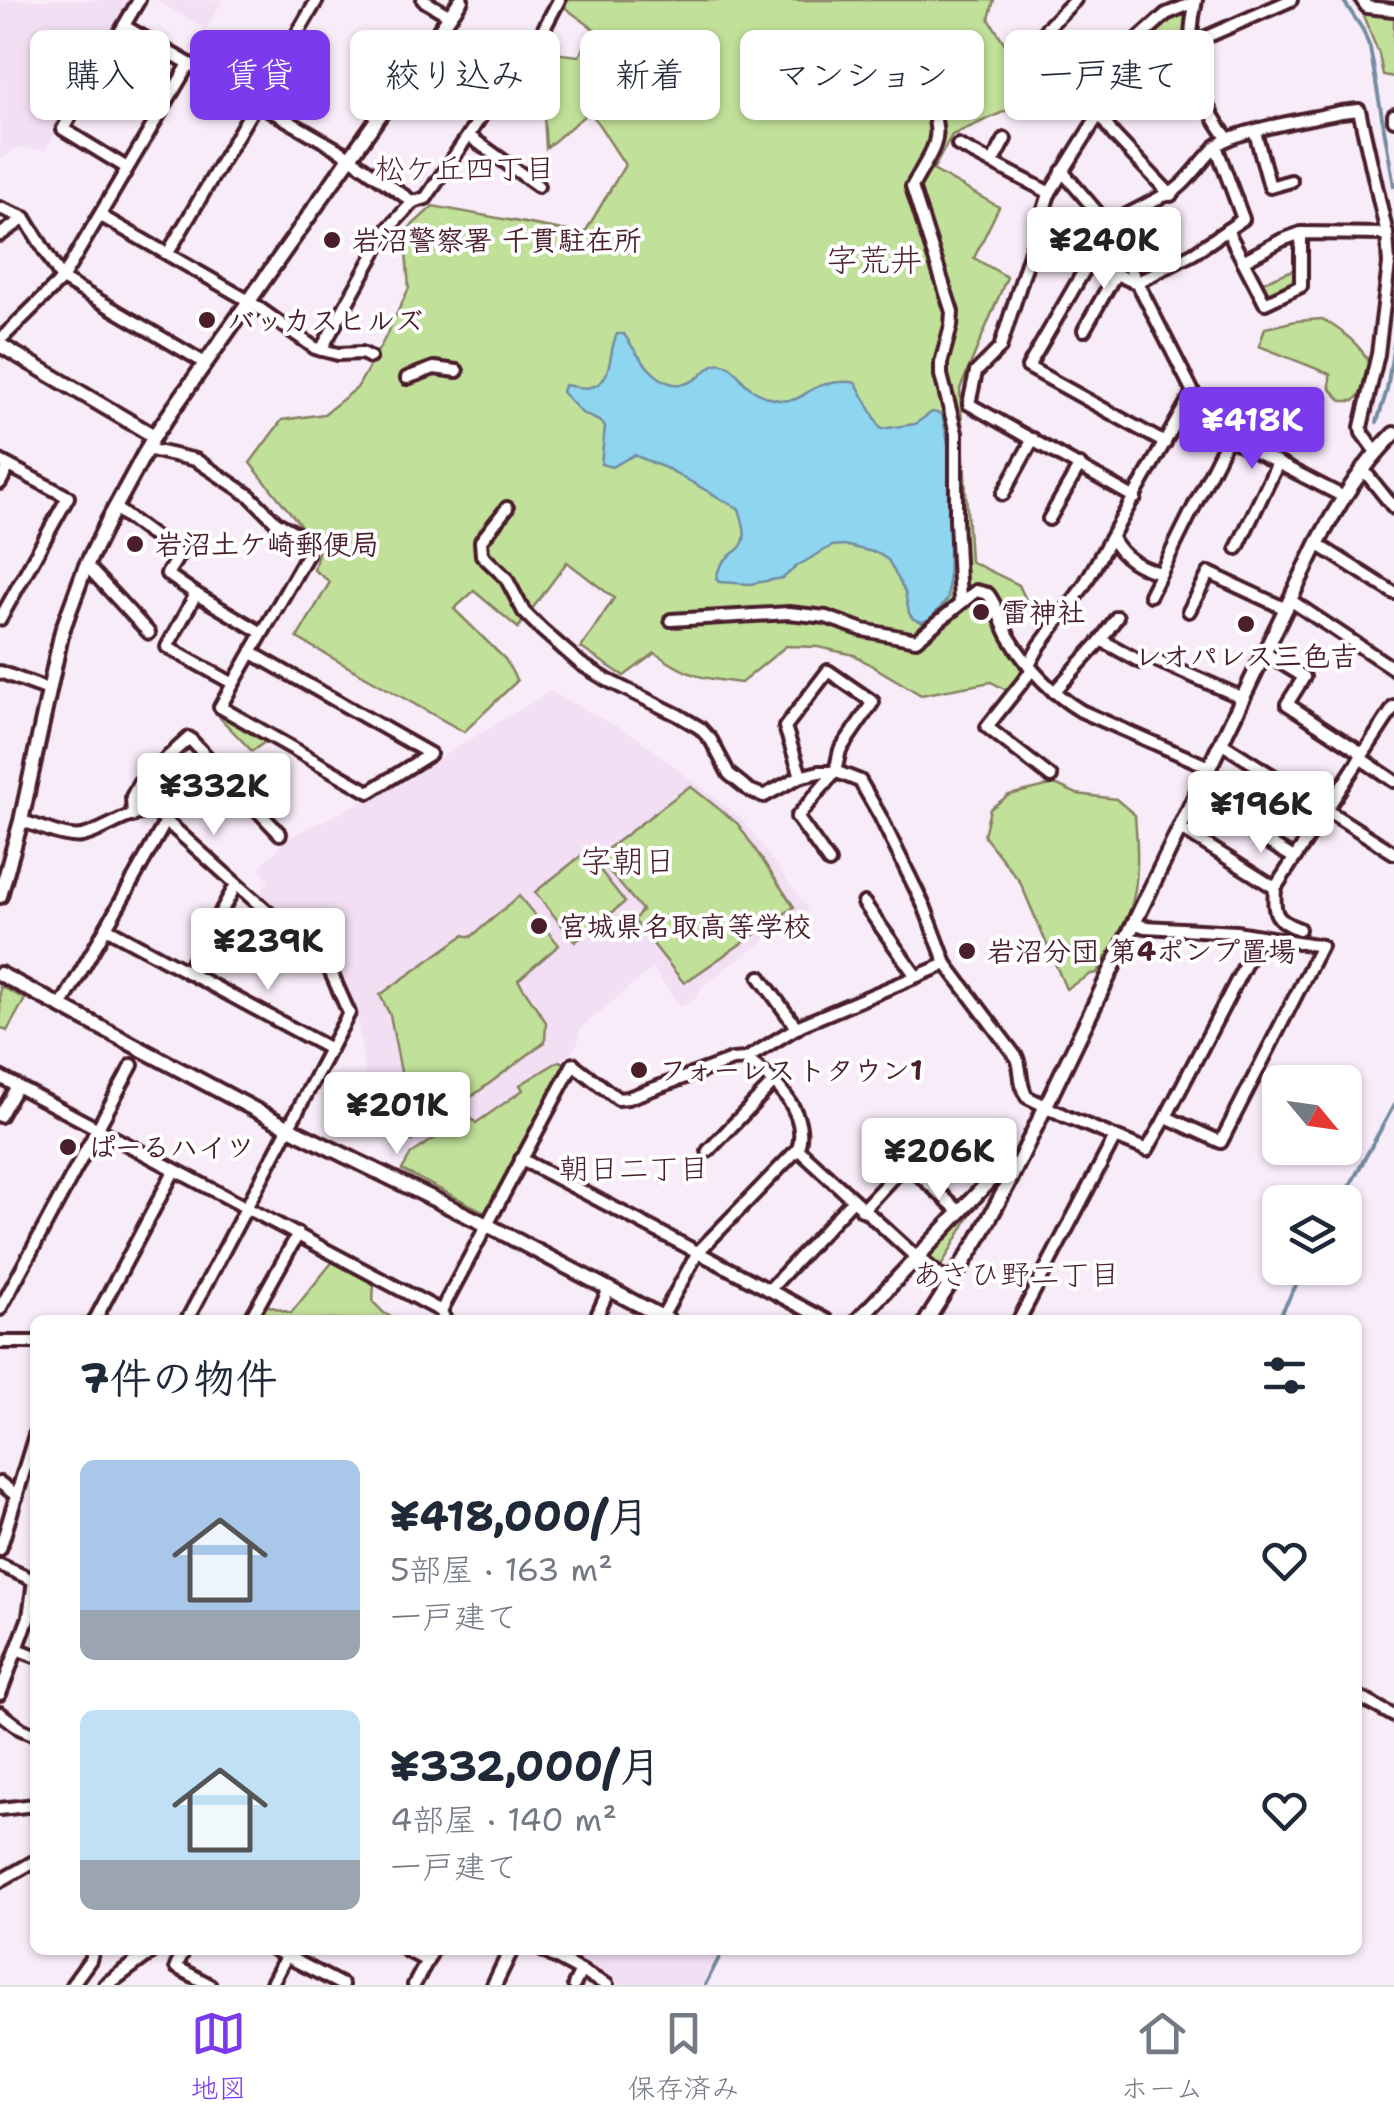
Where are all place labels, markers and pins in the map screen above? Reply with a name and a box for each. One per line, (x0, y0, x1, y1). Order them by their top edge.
pin: ¥240K (1034, 207, 1174, 292)
place label: 岩沼警察署 千貫駐在所 (352, 221, 642, 259)
marker: 岩沼警察署 千貫駐在所 (321, 229, 343, 251)
place label: バッカスヒルズ (227, 301, 423, 339)
marker: バッカスヒルズ (196, 309, 218, 331)
pin: ¥418K (1182, 387, 1322, 472)
place label: 岩沼土ケ崎郵便局 (155, 525, 379, 563)
marker: 岩沼土ケ崎郵便局 (124, 533, 146, 555)
place label: 雷神社 (1001, 593, 1085, 631)
marker: 雷神社 (970, 601, 992, 623)
marker: レオパレス三色吉 (1235, 613, 1257, 635)
place label: レオパレス三色吉 (1134, 637, 1358, 675)
pin: ¥332K (144, 753, 284, 838)
pin: ¥196K (1191, 771, 1331, 856)
place label: 宮城県名取高等学校 (559, 907, 811, 945)
pin: ¥239K (198, 908, 338, 993)
marker: 宮城県名取高等学校 (528, 915, 550, 937)
place label: 岩沼分団 第4ポンプ置場 (987, 932, 1296, 970)
marker: 岩沼分団 第4ポンプ置場 (956, 940, 978, 962)
place label: フォーレストタウン1 (659, 1051, 923, 1089)
marker: フォーレストタウン1 (628, 1059, 650, 1081)
pin: ¥201K (327, 1072, 467, 1157)
pin: ¥206K (869, 1118, 1009, 1203)
place label: ぱーるハイツ (88, 1128, 254, 1166)
marker: ぱーるハイツ (57, 1136, 79, 1158)

